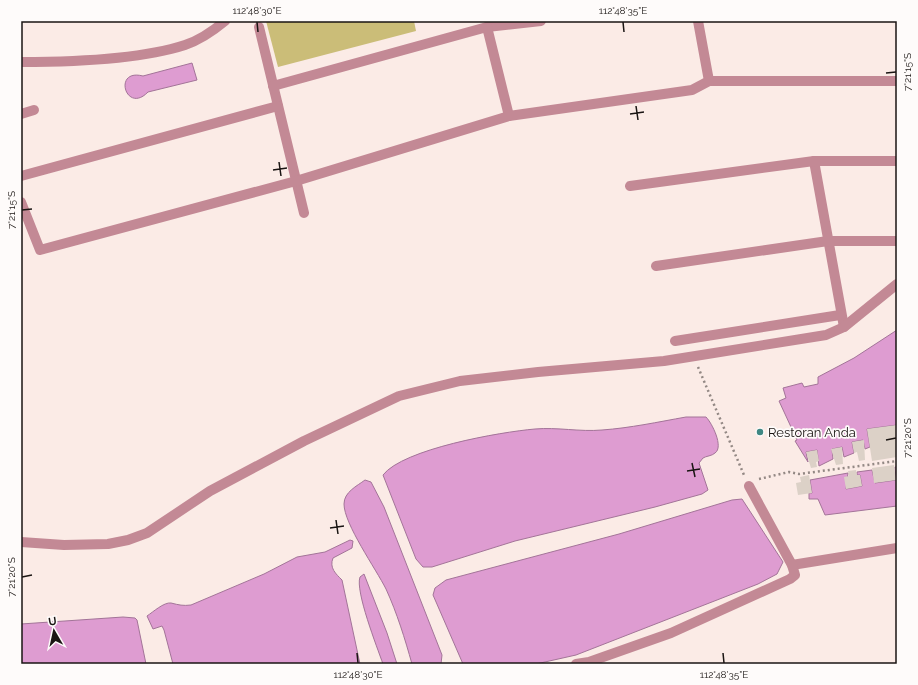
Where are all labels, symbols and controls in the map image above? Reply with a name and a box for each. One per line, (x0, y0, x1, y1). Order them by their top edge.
text: 112°48'30"E (232, 5, 282, 16)
text: 112°48'35"E (599, 5, 647, 16)
text: 7°21'15"S (902, 53, 913, 91)
text: 7°21'15"S (6, 191, 17, 229)
text: 7°21'20"S (902, 418, 913, 458)
place label: Restoran Anda (768, 425, 856, 440)
marker: Restoran Anda (755, 427, 765, 437)
text: 7°21'20"S (6, 557, 17, 597)
north arrow (34, 611, 74, 651)
text: U (47, 615, 58, 629)
text: 112°48'30"E (333, 669, 383, 680)
text: 112°48'35"E (700, 669, 748, 680)

